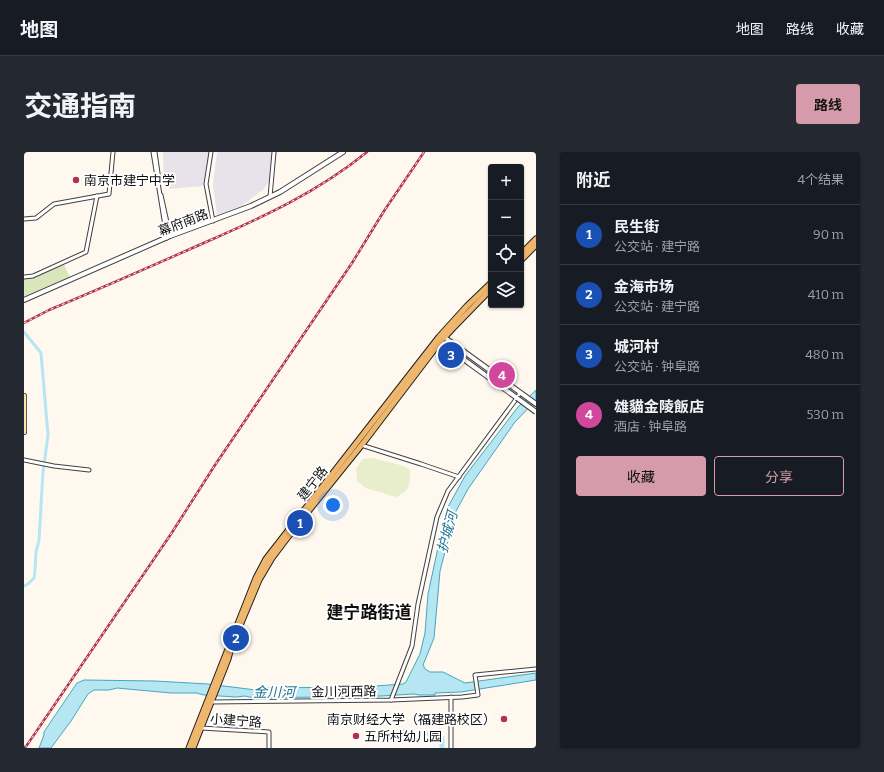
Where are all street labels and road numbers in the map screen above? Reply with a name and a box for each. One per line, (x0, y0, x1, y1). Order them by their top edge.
street label: 幕府南路 (156, 206, 210, 239)
street label: 建宁路 (294, 463, 330, 503)
street label: 金川河西路 (311, 683, 377, 700)
street label: 小建宁路 (209, 711, 262, 730)

